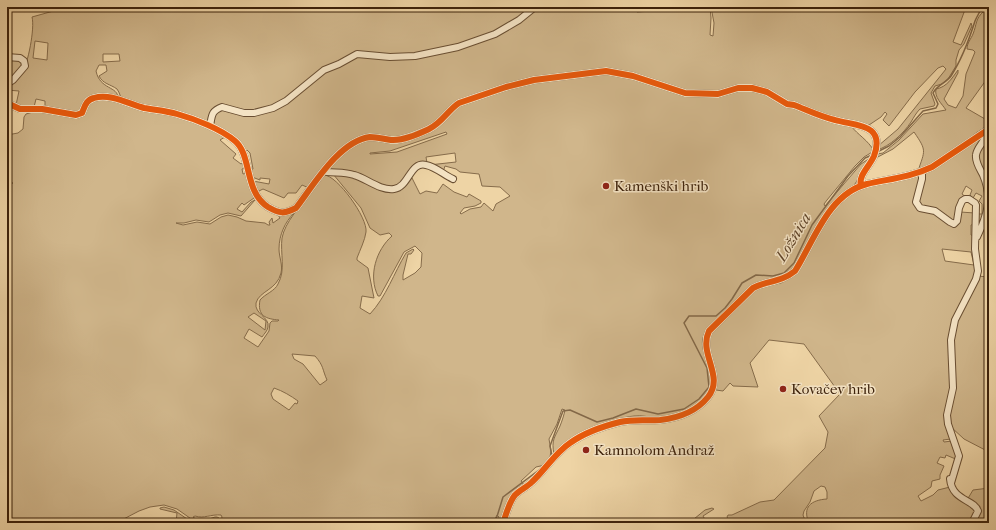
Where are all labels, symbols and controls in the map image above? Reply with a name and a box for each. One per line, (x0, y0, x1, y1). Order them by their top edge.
place label: Kamenški hrib (614, 177, 709, 195)
marker: Kamenški hrib (601, 181, 611, 191)
water label: Ložnica (771, 209, 815, 266)
place label: Kovačev hrib (791, 380, 875, 398)
marker: Kovačev hrib (778, 384, 788, 394)
place label: Kamnolom Andraž (594, 441, 715, 459)
marker: Kamnolom Andraž (581, 445, 591, 455)

